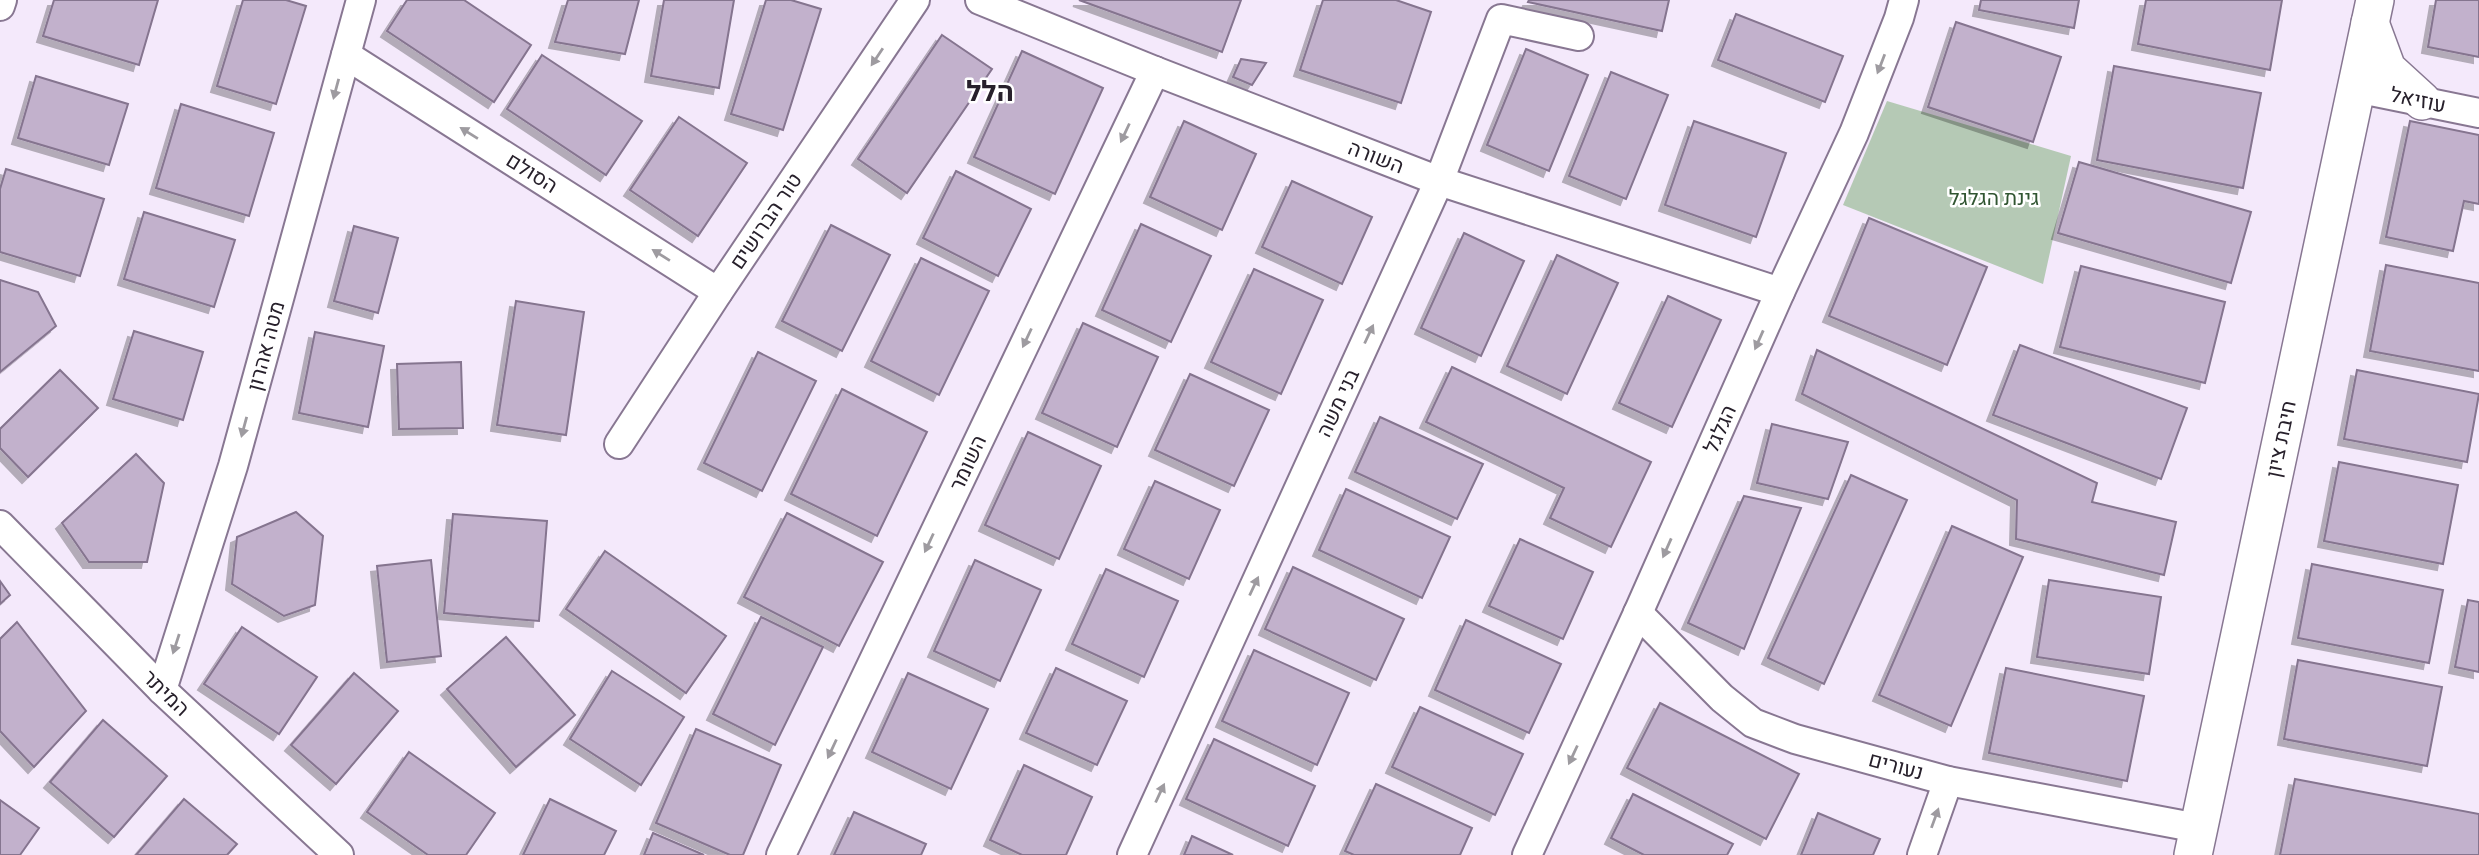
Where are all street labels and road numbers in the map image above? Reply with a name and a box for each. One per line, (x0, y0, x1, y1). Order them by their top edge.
street label: עוזיאל (2388, 79, 2449, 119)
street label: השורה (1344, 133, 1408, 180)
street label: הסולם (501, 145, 564, 199)
street label: טור הברושים (723, 167, 808, 274)
street label: מטה אהרון (240, 298, 290, 394)
street label: בני משה (1309, 364, 1365, 441)
street label: חיבת ציון (2258, 398, 2302, 480)
street label: הגלגל (1696, 400, 1742, 457)
street label: השומר (942, 430, 992, 495)
street label: המיתר (137, 663, 196, 722)
street label: נעורים (1866, 744, 1927, 786)

